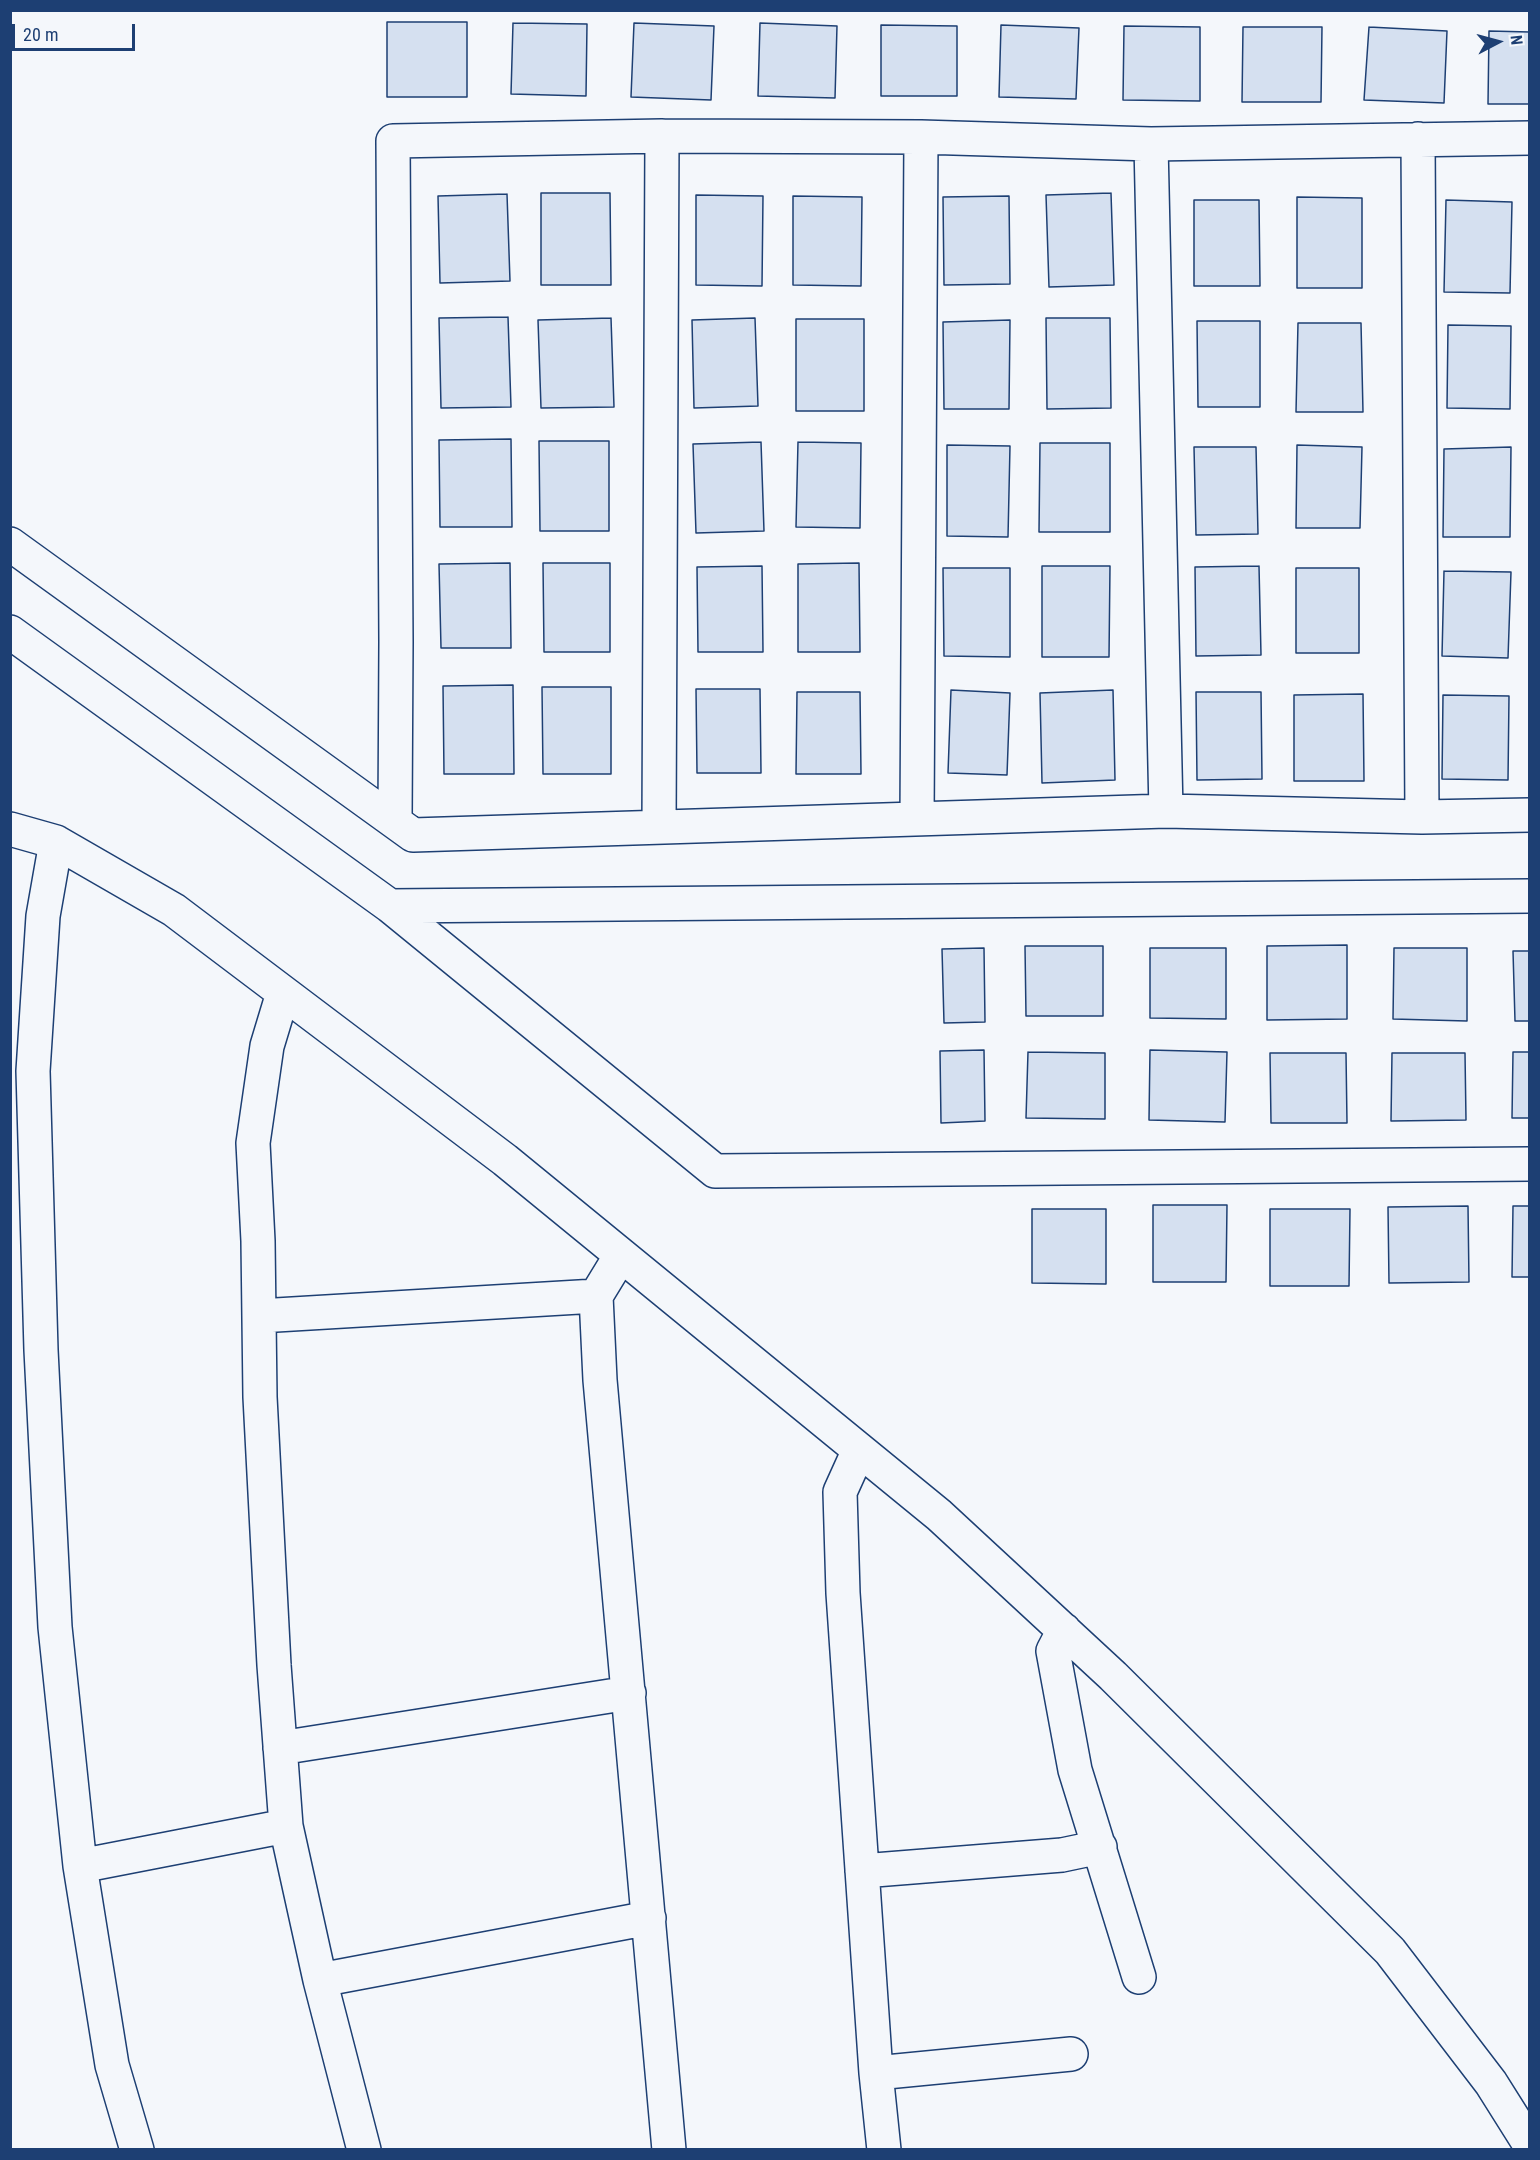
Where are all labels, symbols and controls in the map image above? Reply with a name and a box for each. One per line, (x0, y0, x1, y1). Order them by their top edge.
scale bar (15, 12, 138, 50)
north arrow (1468, 12, 1528, 72)
text: 20 m (23, 24, 58, 45)
text: N (1506, 34, 1526, 46)

